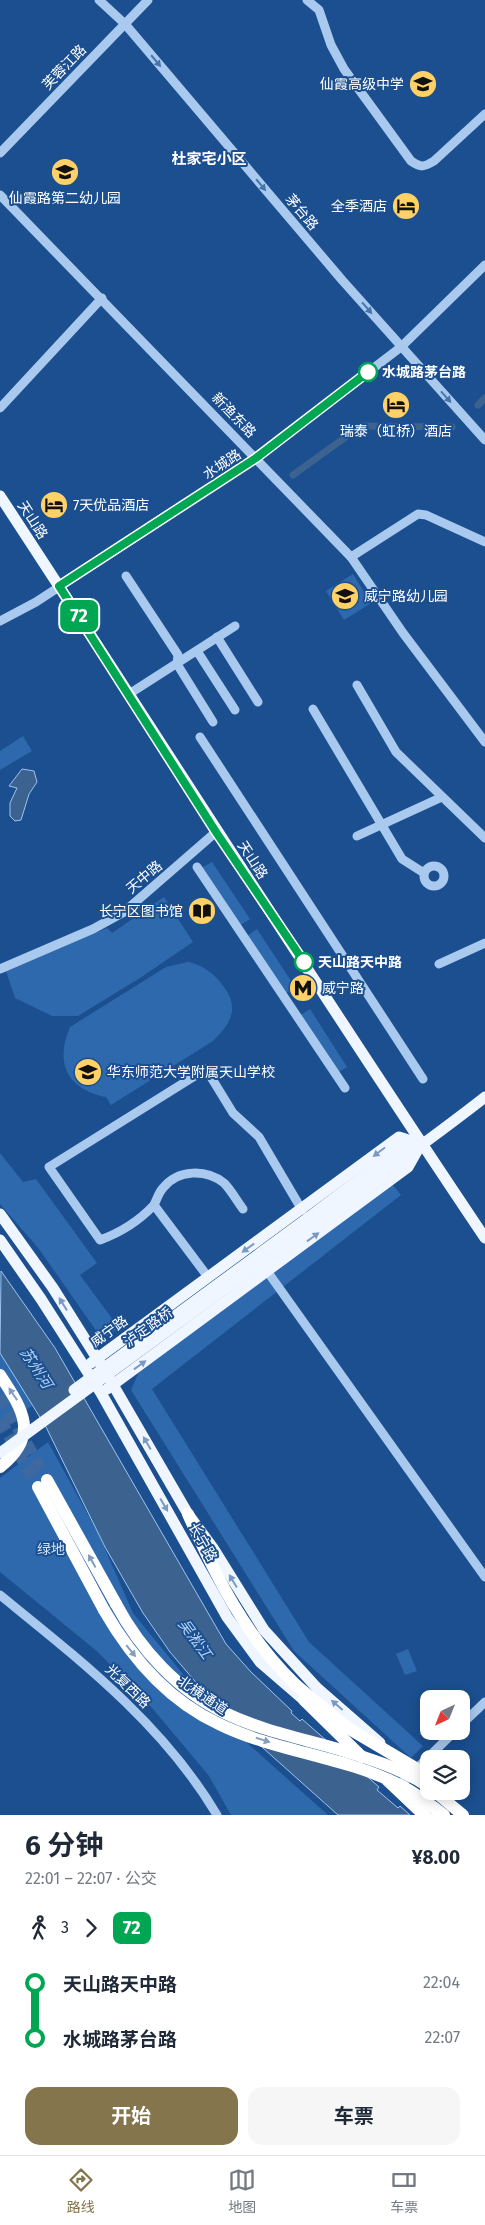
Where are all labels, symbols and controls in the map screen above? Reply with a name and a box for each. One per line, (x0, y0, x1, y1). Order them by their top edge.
street label: 芙蓉江路 (39, 41, 90, 93)
one-way arrow (151, 54, 162, 67)
school or university icon: 仙霞高级中学 (408, 69, 438, 99)
place label: 仙霞高级中学 (320, 76, 404, 93)
district label: 杜家宅小区 (171, 150, 247, 168)
school or university icon: 仙霞路第二幼儿园 (50, 157, 80, 187)
one-way arrow (256, 178, 267, 191)
place label: 仙霞路第二幼儿园 (9, 190, 121, 207)
street label: 茅台路 (282, 191, 322, 234)
hotel icon: 全季酒店 (391, 191, 421, 221)
place label: 全季酒店 (331, 198, 387, 215)
one-way arrow (361, 302, 373, 314)
marker: 水城路茅台路 (358, 362, 378, 382)
place label: 水城路茅台路 (382, 364, 466, 381)
street label: 新渔东路 (208, 389, 259, 441)
hotel icon: 瑞泰（虹桥）酒店 (381, 390, 411, 420)
one-way arrow (440, 390, 451, 403)
place label: 瑞泰（虹桥）酒店 (340, 423, 452, 440)
street label: 水城路 (200, 446, 245, 483)
hotel icon: 7天优品酒店 (39, 490, 69, 520)
place label: 7天优品酒店 (73, 497, 149, 514)
street label: 天山路 (14, 498, 51, 543)
school or university icon: 威宁路幼儿园 (330, 581, 360, 611)
place label: 威宁路幼儿园 (364, 588, 448, 605)
line badge: 72 (56, 600, 102, 632)
text: 72 (70, 605, 88, 627)
street label: 天山路 (234, 838, 271, 883)
street label: 天中路 (123, 857, 166, 897)
library icon: 长宁区图书馆 (187, 896, 217, 926)
place label: 长宁区图书馆 (99, 903, 183, 920)
marker: 天山路天中路 (294, 952, 314, 972)
place label: 天山路天中路 (318, 954, 402, 971)
metro station icon: 威宁路 (288, 973, 318, 1003)
place label: 威宁路 (322, 980, 364, 997)
school or university icon: 华东师范大学附属天山学校 (73, 1057, 103, 1087)
place label: 华东师范大学附属天山学校 (107, 1064, 275, 1081)
one-way arrow (373, 1146, 386, 1157)
one-way arrow (306, 1232, 320, 1242)
one-way arrow (241, 1243, 255, 1253)
one-way arrow (58, 1298, 68, 1311)
street label: 泸定路桥 (121, 1304, 176, 1351)
street label: 威宁路 (87, 1312, 131, 1351)
water label: 苏州河 (16, 1344, 57, 1394)
one-way arrow (133, 1359, 146, 1370)
one-way arrow (8, 1388, 18, 1401)
one-way arrow (143, 1437, 152, 1450)
one-way arrow (159, 1498, 168, 1511)
street label: 长宁路 (185, 1520, 220, 1565)
park label: 绿地 (37, 1541, 65, 1558)
one-way arrow (88, 1555, 97, 1568)
one-way arrow (228, 1575, 237, 1588)
water label: 吴淞江 (174, 1616, 217, 1664)
one-way arrow (126, 1644, 137, 1657)
street label: 光复西路 (102, 1661, 154, 1712)
street label: 北横通道 (175, 1673, 231, 1718)
north arrow (420, 1690, 470, 1740)
map controls (420, 1690, 470, 1800)
one-way arrow (331, 1699, 343, 1711)
one-way arrow (256, 1737, 271, 1745)
button: layers (420, 1750, 470, 1800)
text: 6 分钟 (25, 1829, 103, 1862)
text: ¥8.00 (412, 1846, 460, 1869)
text: 22:01 – 22:07 · 公交 (25, 1869, 157, 1888)
icon: walk (25, 1914, 53, 1942)
icon: forward (77, 1914, 105, 1942)
text: 72 (123, 1917, 141, 1939)
text: 3 (61, 1918, 69, 1937)
text: 天山路天中路 (63, 1973, 177, 1996)
text: 22:04 (423, 1973, 460, 1992)
text: 水城路茅台路 (63, 2028, 177, 2051)
text: 22:07 (425, 2028, 460, 2047)
button: 开始 (25, 2087, 238, 2145)
button: 车票 (248, 2087, 460, 2145)
tab: 路线 (67, 2166, 95, 2216)
tab: 地图 (228, 2166, 256, 2216)
tab: 车票 (390, 2166, 418, 2216)

